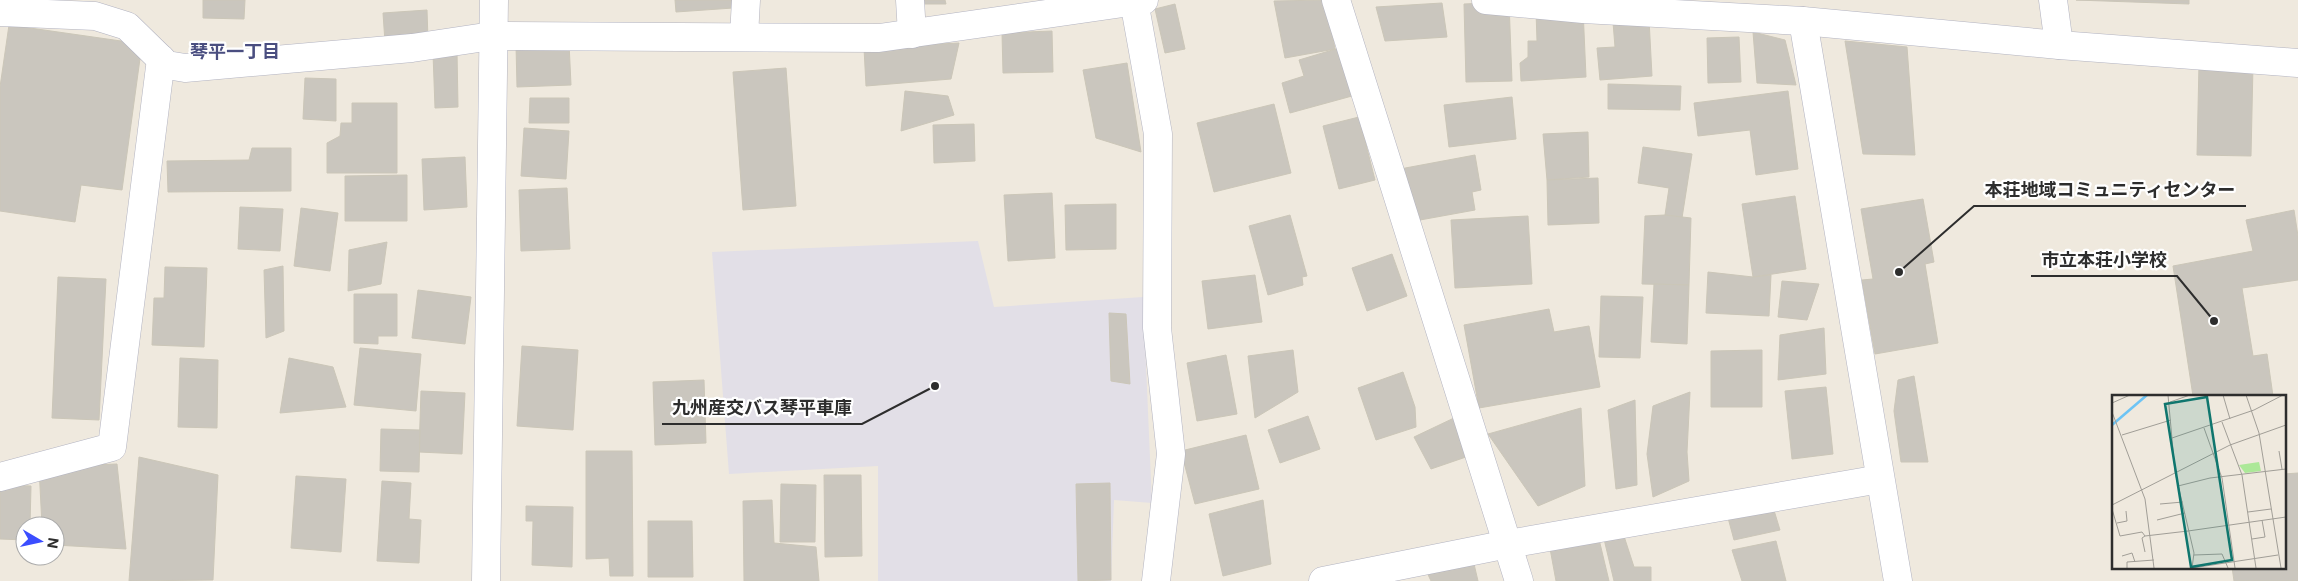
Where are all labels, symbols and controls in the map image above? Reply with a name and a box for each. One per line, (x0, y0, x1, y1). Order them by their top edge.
district label: 琴平一丁目 (190, 41, 280, 62)
callout: 本荘地域コミュニティセンター (1974, 173, 2246, 206)
text: 本荘地域コミュニティセンター (1985, 179, 2235, 200)
callout: 市立本荘小学校 (2031, 243, 2177, 276)
text: 市立本荘小学校 (2041, 249, 2167, 270)
callout: 九州産交バス琴平車庫 (662, 391, 862, 424)
inset map (2112, 395, 2286, 568)
text: 九州産交バス琴平車庫 (672, 397, 852, 418)
north arrow (15, 516, 65, 566)
text: N (44, 537, 63, 550)

